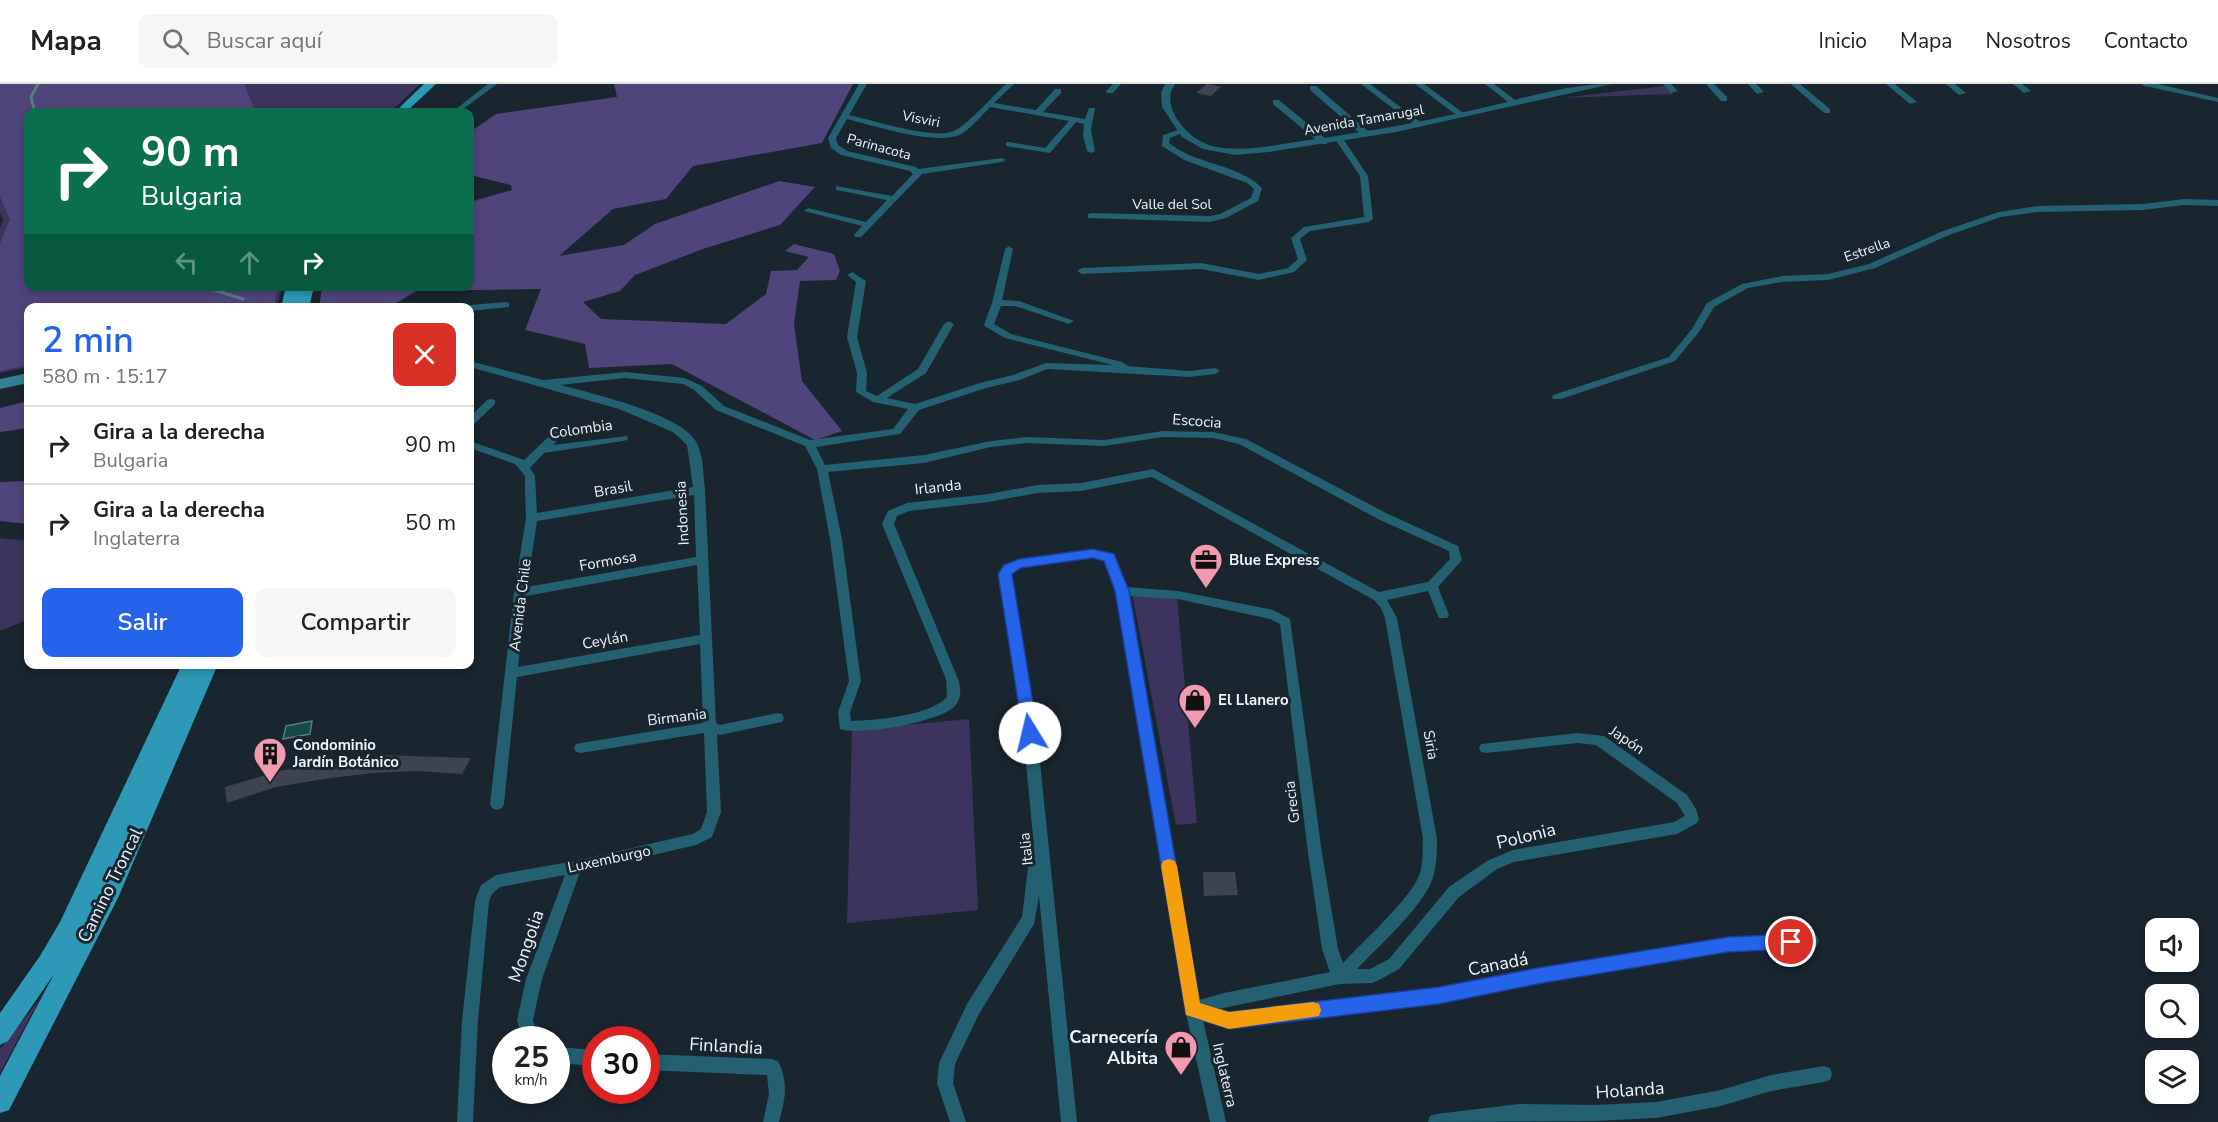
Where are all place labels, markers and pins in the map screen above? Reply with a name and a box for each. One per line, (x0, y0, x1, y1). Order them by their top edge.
office icon: Blue Express (1188, 542, 1224, 589)
place label: Blue Express (1229, 550, 1320, 570)
shop icon: El Llanero (1177, 682, 1213, 729)
place label: El Llanero (1218, 690, 1289, 710)
place label: Condominio Jardín Botánico (292, 735, 399, 772)
building icon: Condominio Jardín Botánico (252, 736, 288, 783)
pin (1765, 916, 1816, 967)
place label: Carnecería Albita (1069, 1025, 1158, 1070)
shop icon: Carnecería Albita (1163, 1029, 1199, 1076)

